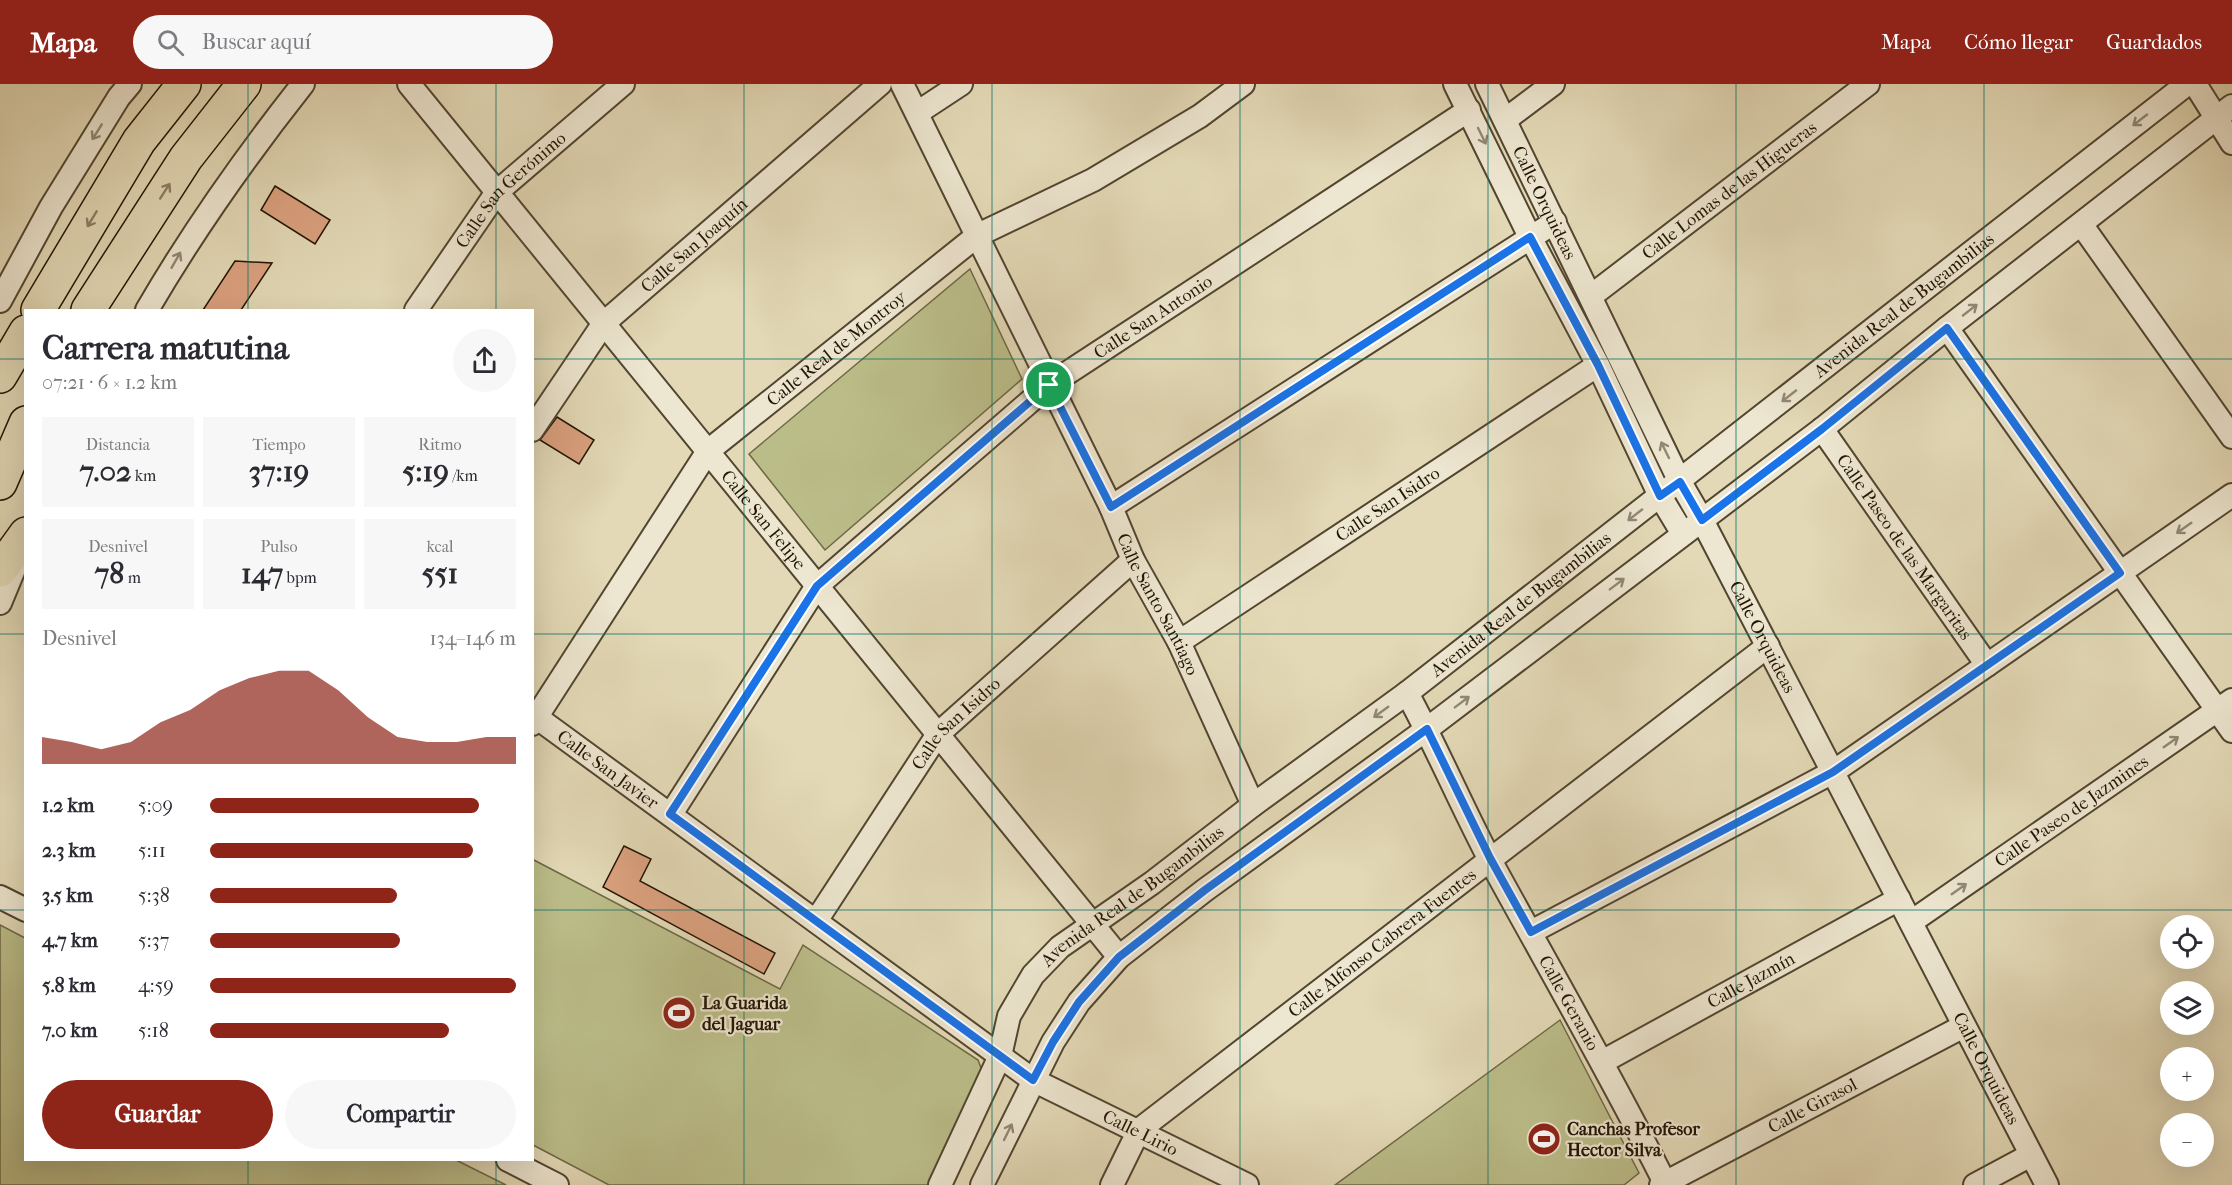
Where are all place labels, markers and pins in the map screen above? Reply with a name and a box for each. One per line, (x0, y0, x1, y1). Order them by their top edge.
pin (1023, 359, 1074, 410)
place label: La Guarida del Jaguar (702, 993, 788, 1035)
sports icon: La Guarida del Jaguar (661, 995, 697, 1031)
place label: Canchas Profesor Hector Silva (1567, 1119, 1700, 1161)
sports icon: Canchas Profesor Hector Silva (1526, 1121, 1562, 1157)

